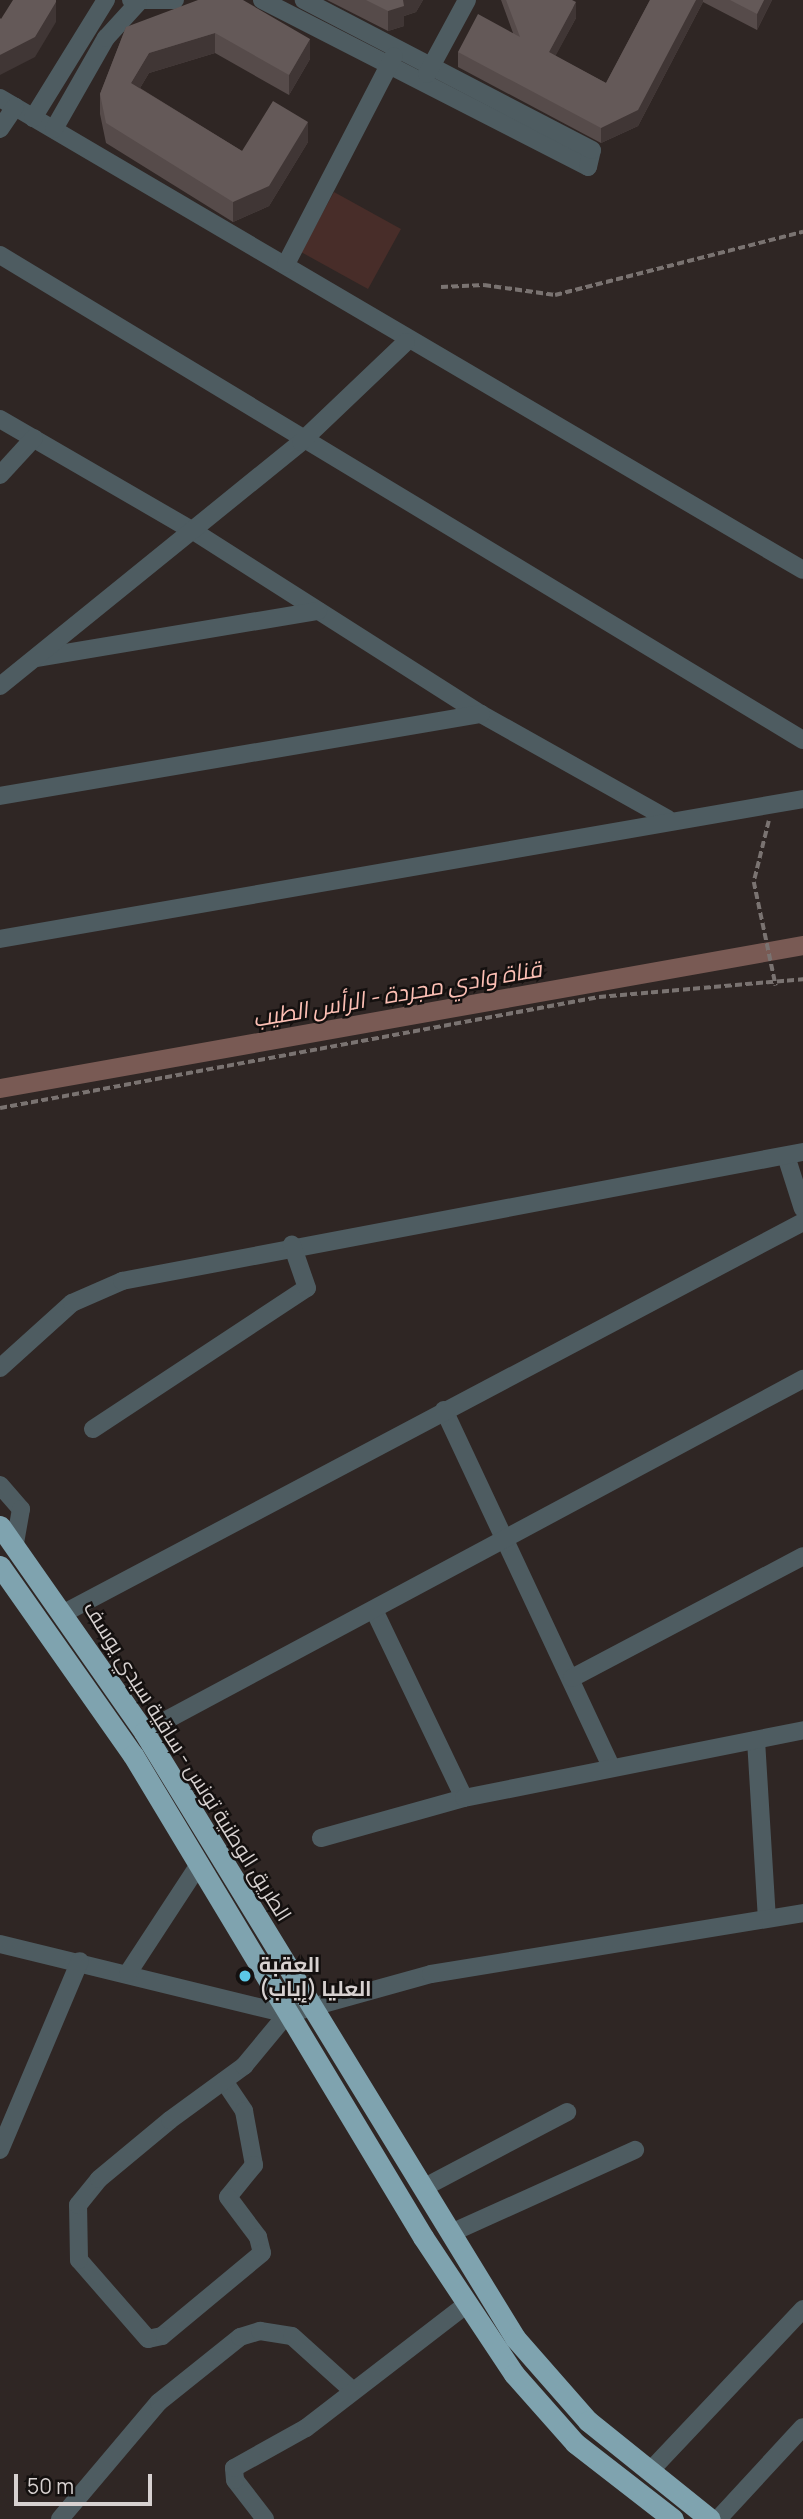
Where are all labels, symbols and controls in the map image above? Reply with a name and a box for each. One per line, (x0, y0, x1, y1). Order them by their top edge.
water label: قناة وادي مجردة - الرأس الطيب (250, 954, 544, 1032)
street label: الطريق الوطنية تونس - ساقية سيدي يوسف (79, 1596, 297, 1926)
place label: العقبة العليا (إياب) (259, 1951, 372, 2001)
marker: العقبة العليا (إياب) (237, 1968, 253, 1984)
scale bar (18, 2460, 156, 2504)
text: 50 m (27, 2472, 74, 2500)

